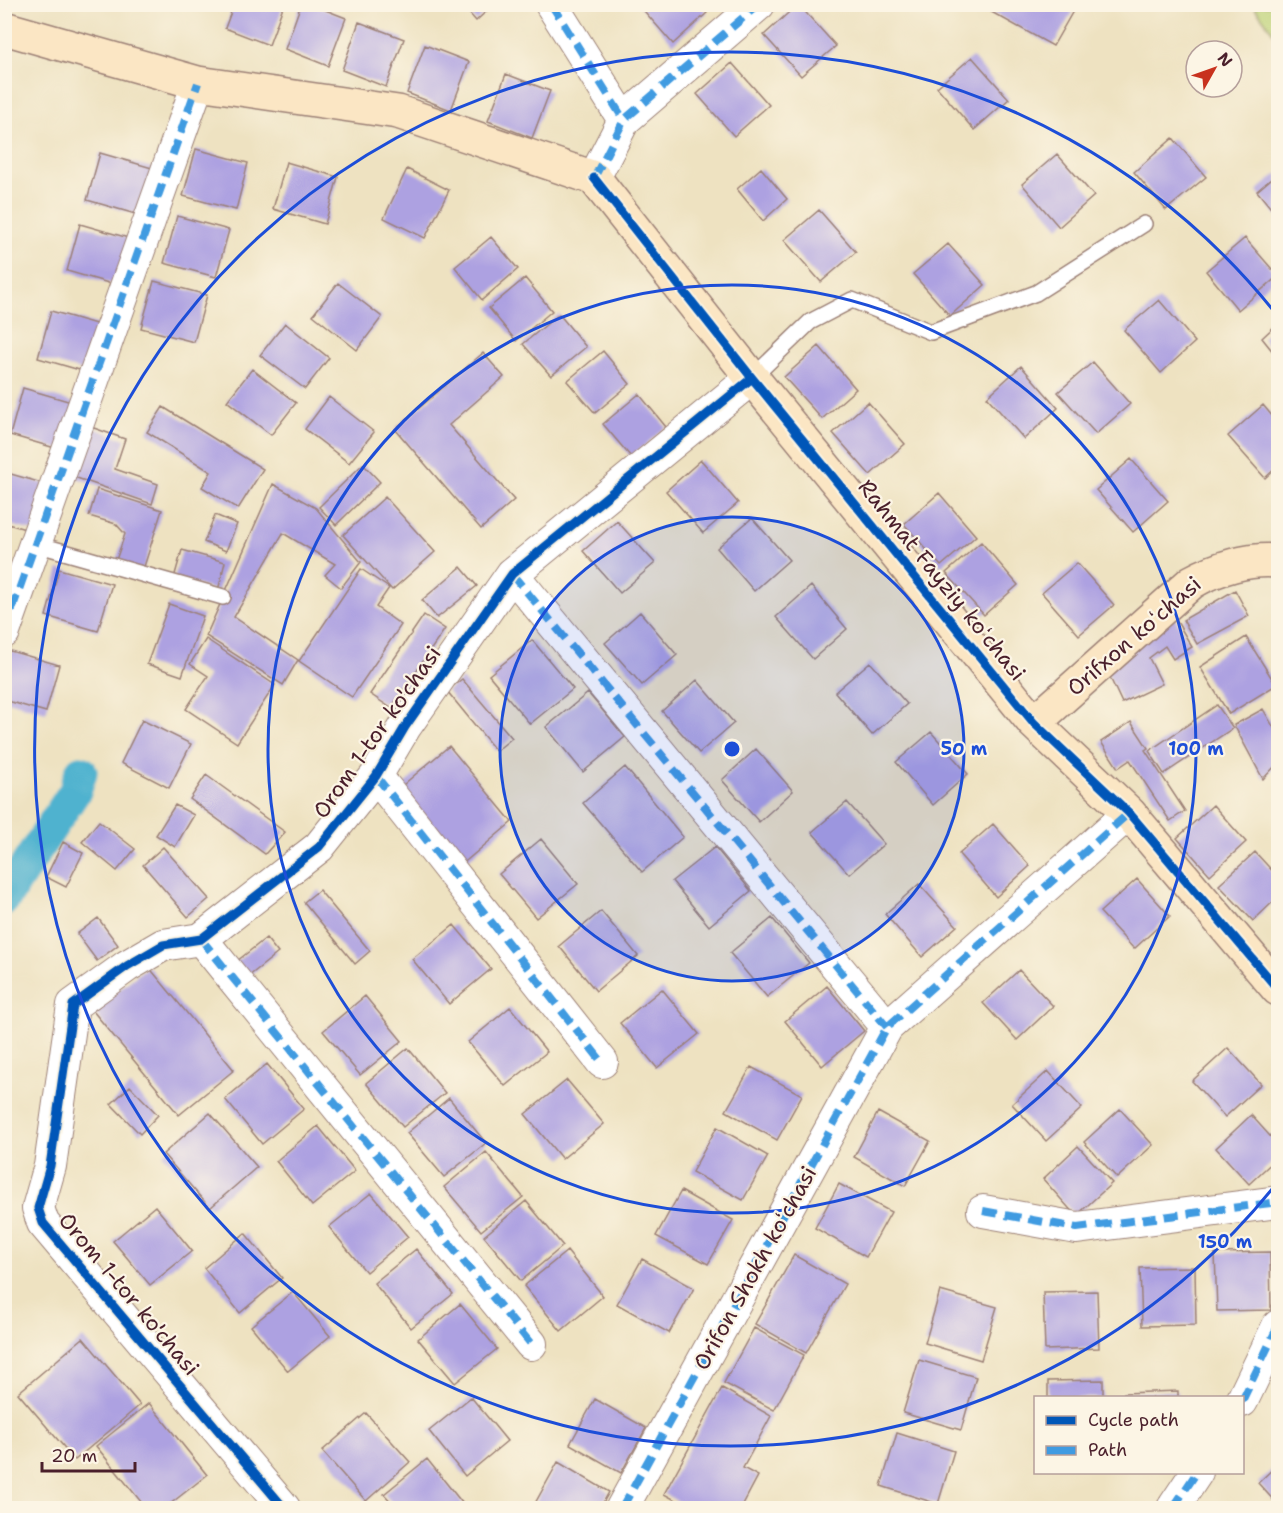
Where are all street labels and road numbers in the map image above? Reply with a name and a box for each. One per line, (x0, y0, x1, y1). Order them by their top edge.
street label: Rahmat Fayziy koʻchasi (852, 473, 1032, 687)
street label: Orifxon koʻchasi (1061, 570, 1207, 702)
street label: Orom 1-tor ko'chasi (306, 640, 448, 824)
street label: Orifon Shokh koʻchasi (687, 1161, 823, 1375)
street label: Orom 1-tor ko'chasi (52, 1206, 206, 1382)

